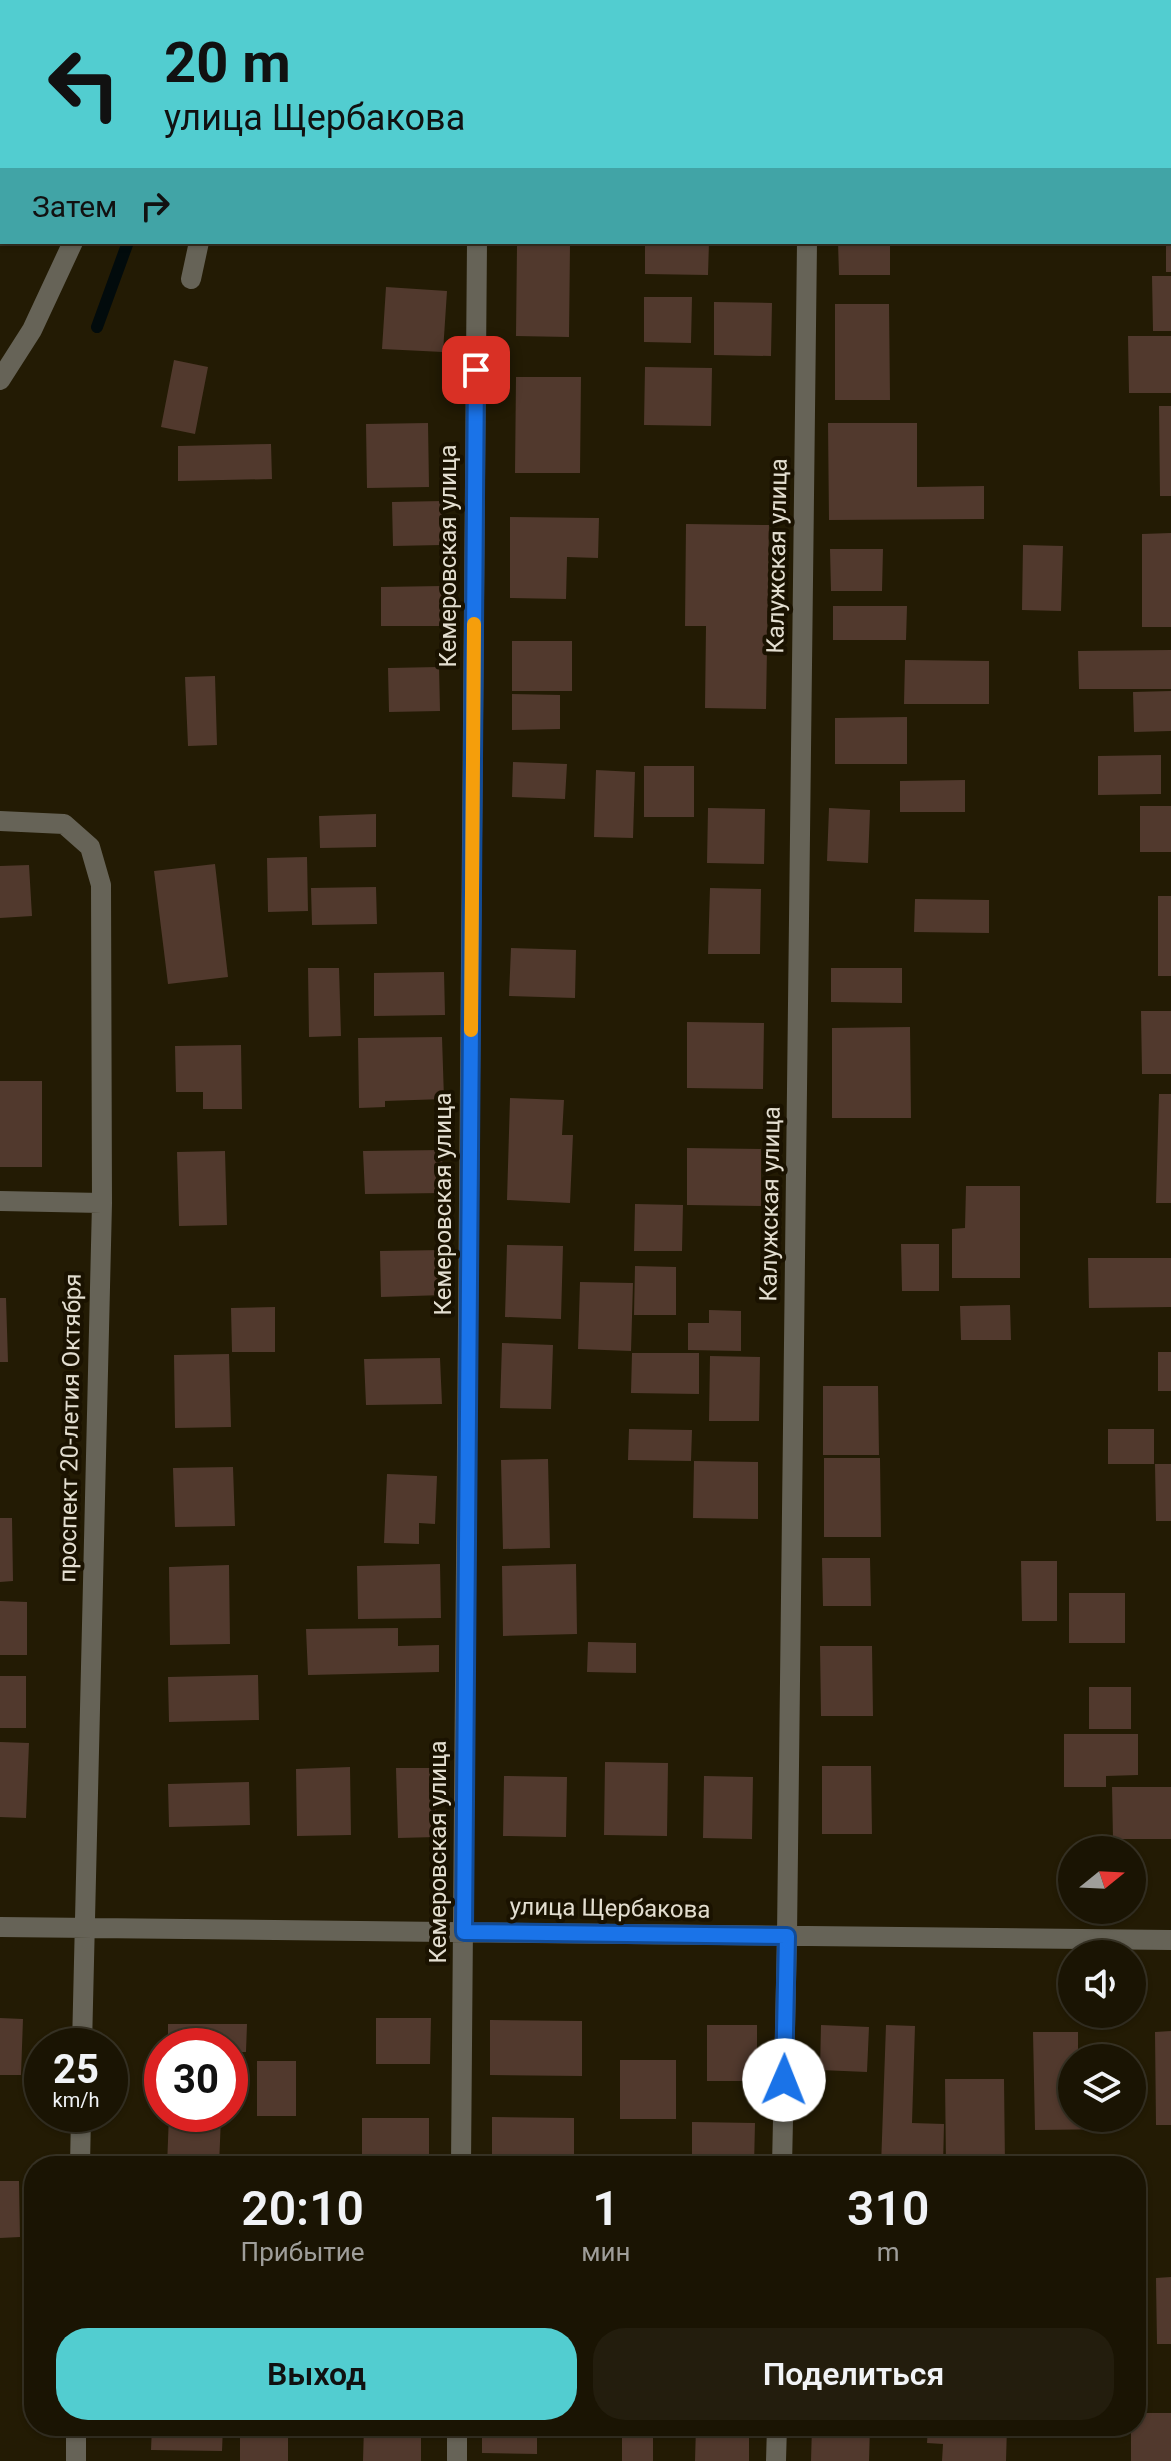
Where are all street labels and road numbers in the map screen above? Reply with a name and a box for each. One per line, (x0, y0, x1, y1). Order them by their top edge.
street label: Кемеровская улица (434, 445, 462, 667)
street label: Калужская улица (761, 458, 793, 654)
street label: Кемеровская улица (429, 1093, 457, 1315)
street label: Калужская улица (754, 1106, 786, 1302)
street label: проспект 20-летия Октября (53, 1273, 87, 1583)
street label: Кемеровская улица (424, 1741, 452, 1963)
street label: улица Щербакова (509, 1892, 711, 1924)

